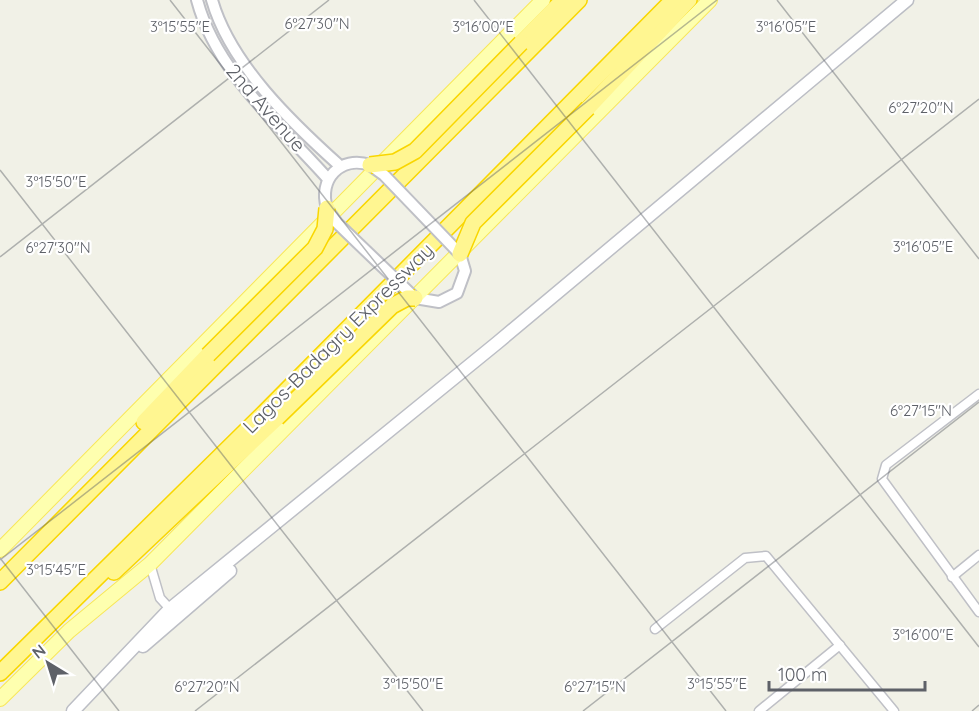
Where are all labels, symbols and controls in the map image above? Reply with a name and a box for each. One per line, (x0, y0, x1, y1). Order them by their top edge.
text: 6°27'30"N (284, 14, 350, 33)
text: 3°15'55"E (150, 17, 210, 36)
text: 3°16'00"E (452, 17, 514, 36)
text: 3°16'05"E (756, 17, 816, 36)
street label: 2nd Avenue (221, 58, 311, 157)
text: 6°27'20"N (888, 98, 954, 117)
text: 3°15'50"E (26, 172, 86, 191)
street label: Lagos-Badagry Expressway (237, 237, 438, 438)
text: 3°16'05"E (893, 237, 953, 256)
text: 6°27'30"N (25, 238, 91, 257)
text: 6°27'15"N (890, 401, 952, 420)
text: 3°15'45"E (26, 560, 86, 579)
text: 3°16'00"E (892, 625, 954, 644)
north arrow (18, 633, 78, 693)
text: N (28, 640, 50, 663)
scale bar (769, 654, 925, 692)
text: 100 m (778, 663, 827, 686)
text: 3°15'50"E (383, 674, 443, 693)
text: 3°15'55"E (687, 674, 747, 693)
text: 6°27'20"N (174, 677, 240, 696)
text: 6°27'15"N (564, 677, 626, 696)

